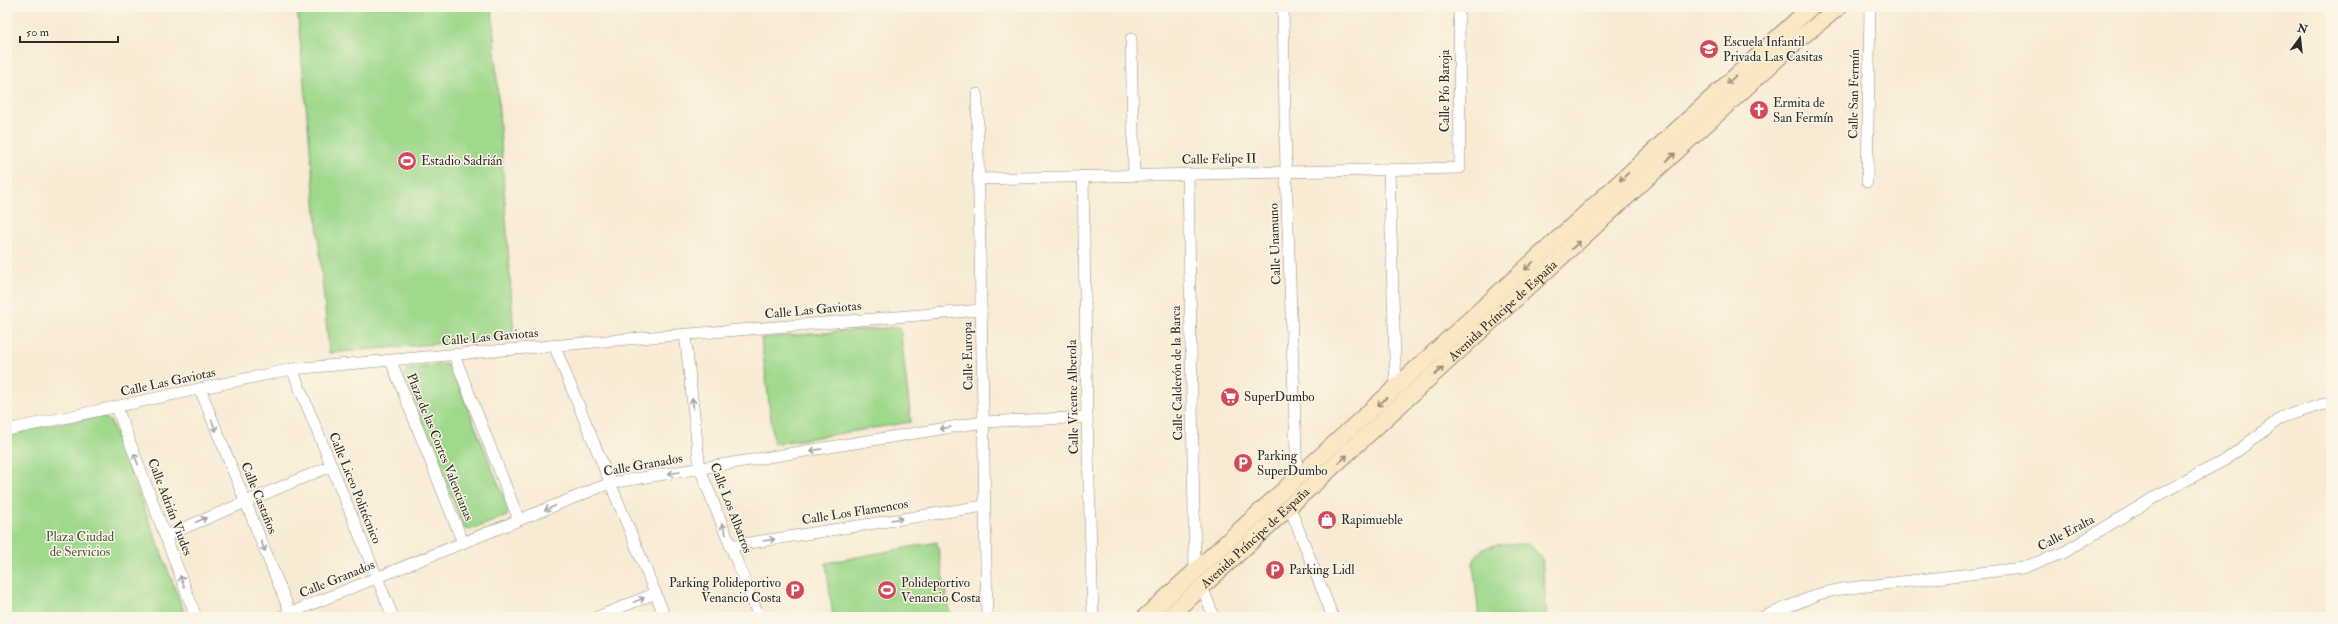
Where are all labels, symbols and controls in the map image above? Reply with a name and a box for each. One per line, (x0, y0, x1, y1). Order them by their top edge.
scale bar (20, 18, 118, 44)
north arrow (2280, 18, 2320, 58)
text: N (2295, 21, 2310, 37)
text: 50 m (26, 25, 50, 40)
place label: Escuela Infantil Privada Las Casitas (1723, 34, 1823, 65)
school or university icon: Escuela Infantil Privada Las Casitas (1698, 38, 1720, 60)
street label: Calle Pío Baroja (1437, 49, 1453, 132)
street label: Calle San Fermín (1845, 49, 1863, 139)
one-way arrow (1726, 75, 1736, 84)
place label: Ermita de San Fermín (1773, 95, 1834, 126)
church icon: Ermita de San Fermín (1748, 99, 1770, 121)
sports icon: Estadio Sadrián (396, 150, 418, 172)
street label: Calle Felipe II (1181, 150, 1257, 169)
place label: Estadio Sadrián (421, 153, 503, 169)
one-way arrow (1666, 153, 1676, 162)
one-way arrow (1619, 172, 1629, 182)
street label: Calle Unamuno (1266, 203, 1284, 285)
one-way arrow (1571, 240, 1581, 250)
street label: Avenida Príncipe de España (1444, 256, 1561, 365)
one-way arrow (1524, 261, 1534, 270)
street label: Calle Las Gaviotas (764, 298, 862, 322)
street label: Calle Calderón de la Barca (1168, 305, 1186, 441)
street label: Calle Europa (959, 321, 978, 390)
street label: Calle Las Gaviotas (441, 325, 539, 349)
street label: Calle Vicente Alberola (1064, 339, 1082, 455)
street label: Calle Las Gaviotas (119, 364, 218, 400)
one-way arrow (1434, 367, 1444, 376)
street label: Plaza de las Cortes Valencianas (403, 371, 477, 524)
supermarket icon: SuperDumbo (1219, 386, 1241, 408)
place label: SuperDumbo (1244, 389, 1315, 406)
one-way arrow (1377, 397, 1387, 406)
one-way arrow (689, 398, 696, 411)
one-way arrow (211, 419, 219, 431)
one-way arrow (939, 424, 952, 432)
street label: Calle Liceo Politécnico (325, 430, 385, 546)
one-way arrow (810, 446, 823, 454)
place label: Parking SuperDumbo (1257, 448, 1328, 480)
street label: Calle Granados (602, 450, 684, 480)
parking icon: Parking SuperDumbo (1232, 452, 1254, 474)
one-way arrow (132, 454, 140, 466)
one-way arrow (1338, 455, 1348, 464)
street label: Calle Adrián Viudes (144, 456, 196, 558)
street label: Calle Castaños (237, 460, 281, 537)
street label: Calle Los Albatros (706, 461, 756, 556)
one-way arrow (668, 469, 681, 477)
street label: Avenida Príncipe de España (1197, 484, 1313, 592)
street label: Calle Los Flamencos (801, 496, 910, 528)
one-way arrow (544, 504, 556, 512)
shop icon: Rapimueble (1316, 509, 1338, 531)
street label: Calle Eralta (2035, 511, 2098, 555)
place label: Rapimueble (1341, 512, 1403, 529)
one-way arrow (890, 515, 903, 523)
one-way arrow (195, 516, 207, 524)
one-way arrow (719, 523, 727, 535)
park label: Plaza Ciudad de Servicios (46, 529, 115, 560)
one-way arrow (762, 536, 775, 544)
one-way arrow (260, 539, 268, 551)
street label: Calle Granados (297, 556, 378, 601)
parking icon: Parking Lidl (1264, 559, 1286, 581)
place label: Parking Lidl (1289, 562, 1355, 578)
one-way arrow (178, 575, 186, 587)
place label: Parking Polideportivo Venancio Costa (669, 575, 782, 606)
place label: Polideportivo Venancio Costa (901, 575, 981, 606)
parking icon: Parking Polideportivo Venancio Costa (784, 579, 806, 601)
sports icon: Polideportivo Venancio Costa (876, 579, 898, 601)
one-way arrow (633, 596, 645, 603)

